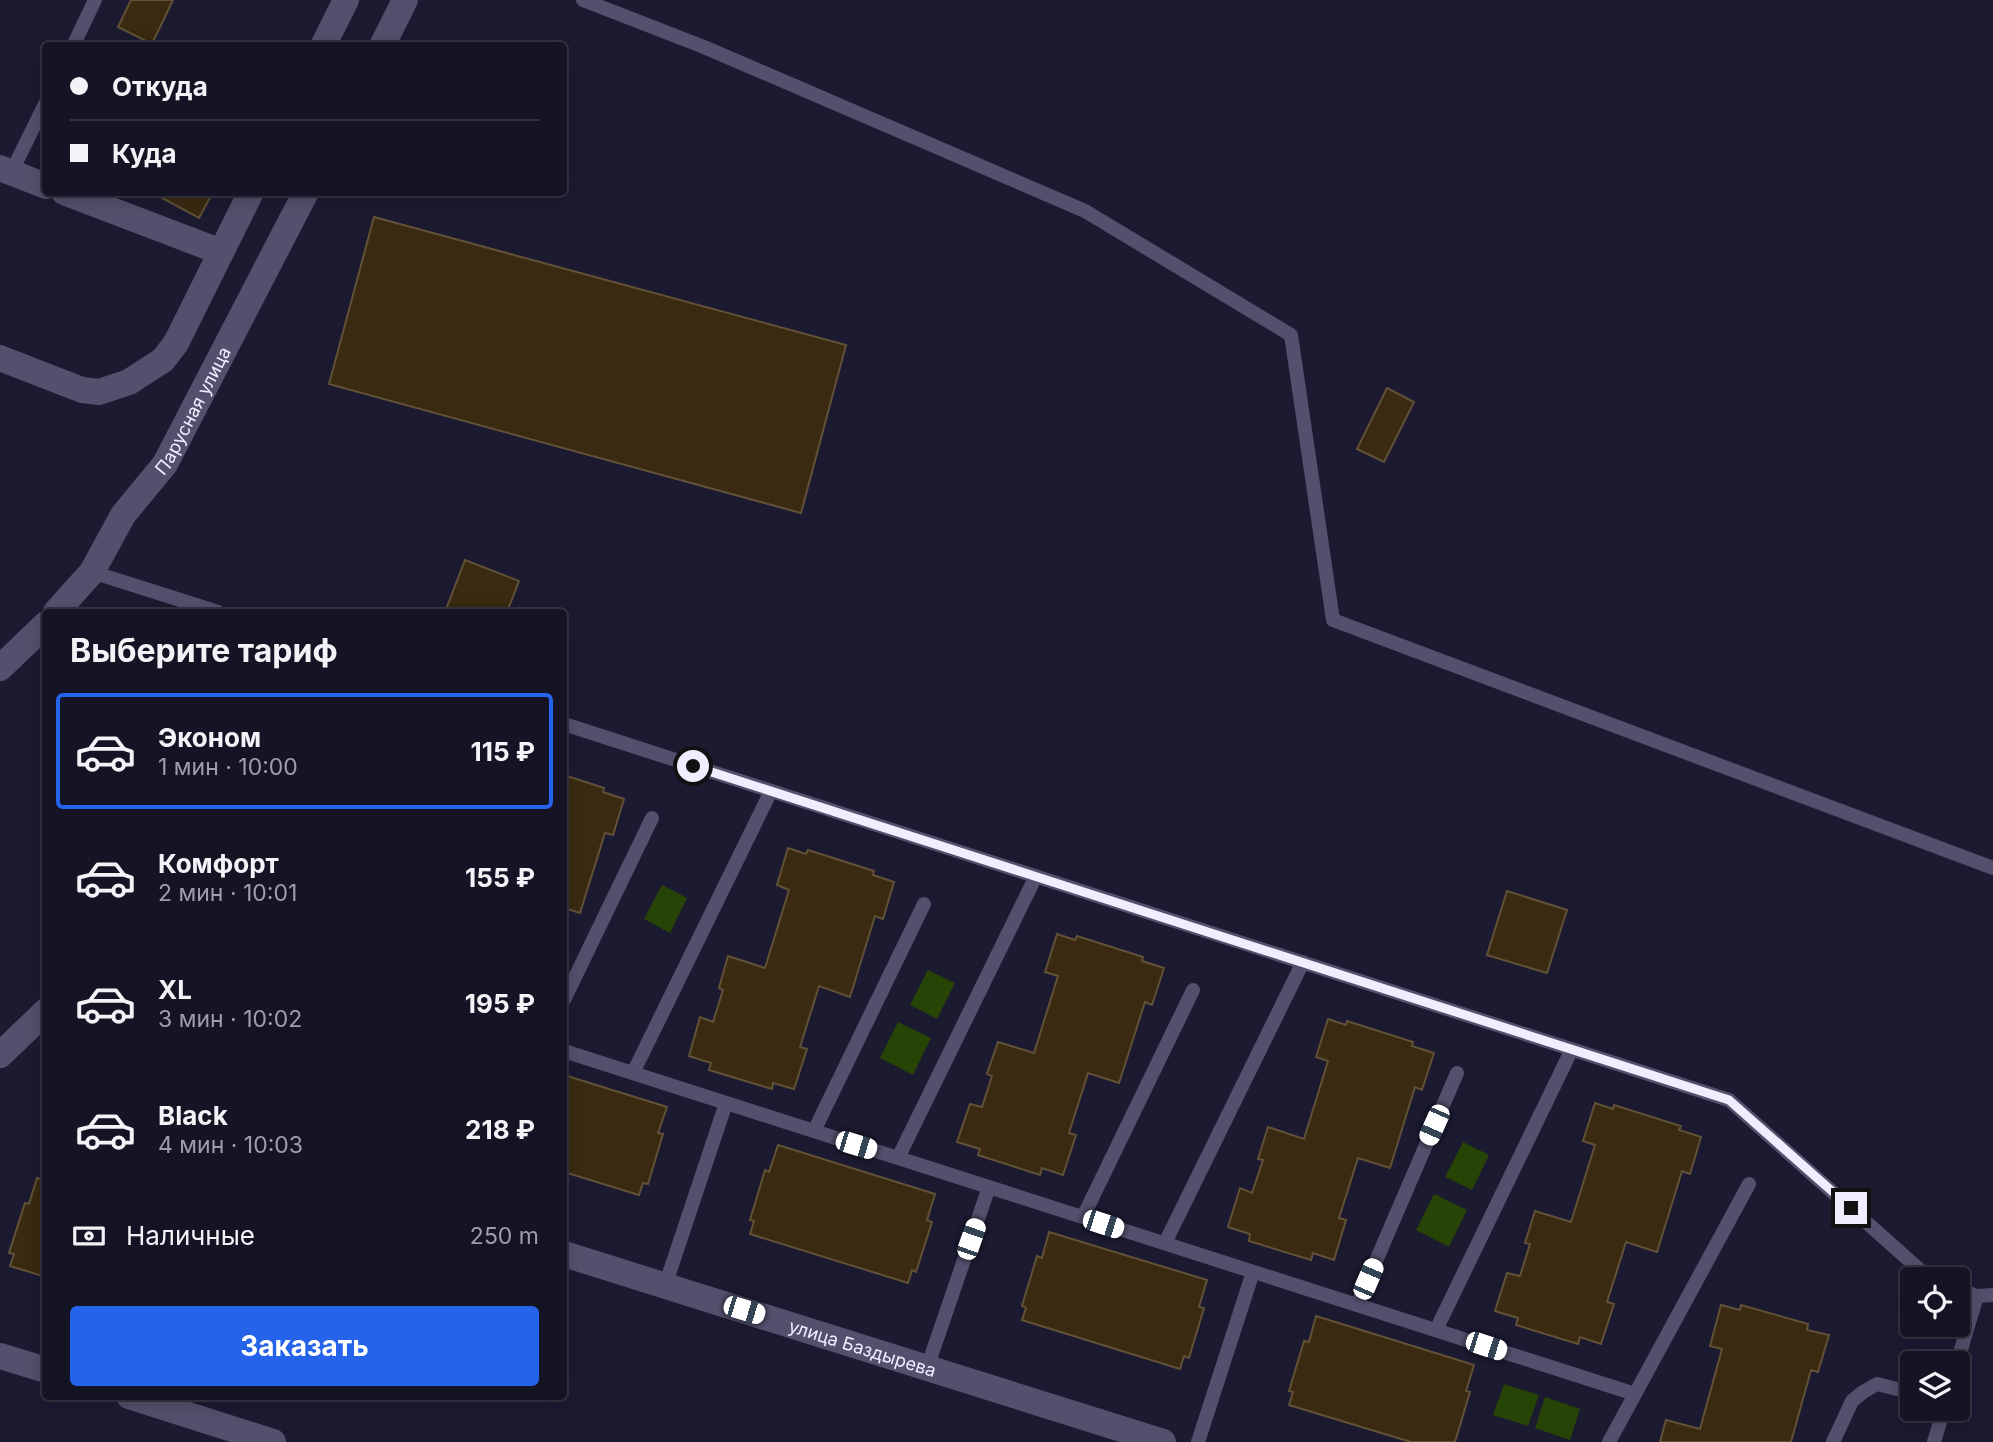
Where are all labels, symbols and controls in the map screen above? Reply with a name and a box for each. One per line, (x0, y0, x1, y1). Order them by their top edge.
text: Откуда (112, 71, 208, 102)
text: Куда (112, 138, 177, 169)
street label: Парусная улица (150, 343, 235, 479)
text: Выберите тариф (70, 631, 338, 670)
icon: car (74, 720, 137, 783)
text: Эконом (158, 722, 261, 753)
text: 115 ₽ (471, 736, 535, 767)
route start (677, 750, 709, 782)
text: 1 мин · 10:00 (158, 753, 298, 781)
icon: car (74, 846, 137, 909)
text: Комфорт (158, 848, 279, 879)
text: 155 ₽ (465, 862, 535, 893)
text: 2 мин · 10:01 (158, 879, 297, 907)
icon: car (74, 972, 137, 1035)
text: XL (158, 974, 192, 1005)
text: 195 ₽ (465, 988, 535, 1019)
text: 3 мин · 10:02 (158, 1005, 302, 1033)
icon: car (74, 1098, 137, 1161)
text: Black (158, 1100, 228, 1131)
car (1416, 1102, 1453, 1148)
text: 218 ₽ (465, 1114, 535, 1145)
car (833, 1129, 880, 1161)
text: 4 мин · 10:03 (158, 1131, 303, 1159)
route end (1835, 1192, 1867, 1224)
car (1080, 1208, 1127, 1240)
car (955, 1216, 988, 1262)
icon: cash (70, 1217, 108, 1255)
text: Наличные (126, 1220, 255, 1251)
text: 250 m (470, 1222, 539, 1250)
car (1351, 1256, 1386, 1302)
map controls (1900, 1267, 1970, 1421)
button: locate (1900, 1267, 1970, 1337)
car (721, 1294, 768, 1326)
button: Заказать (70, 1306, 539, 1386)
street label: улица Баздырева (786, 1315, 939, 1381)
car (1463, 1330, 1510, 1362)
button: layers (1900, 1351, 1970, 1421)

